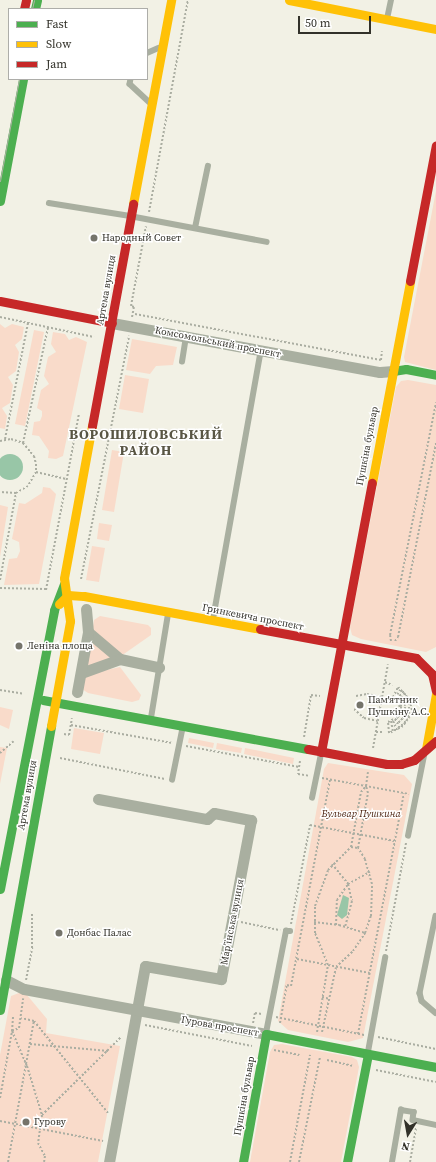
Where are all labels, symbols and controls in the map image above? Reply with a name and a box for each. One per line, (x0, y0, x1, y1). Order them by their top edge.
legend (8, 8, 148, 80)
scale bar (300, 8, 373, 34)
text: 50 m (305, 15, 331, 31)
text: Fast (46, 16, 68, 32)
text: Slow (46, 36, 71, 52)
text: Jam (46, 56, 67, 72)
place label: Народный Совет (102, 232, 181, 244)
marker: Народный Совет (89, 233, 99, 243)
street label: Артема вулиця (94, 254, 118, 326)
street label: Комсомольський проспект (154, 324, 282, 360)
street label: Пушкіна бульвар (353, 406, 381, 486)
district label: ВОРОШИЛОВСЬКИЙ РАЙОН (69, 426, 223, 458)
street label: Гринкевича проспект (201, 601, 305, 633)
place label: Леніна площа (27, 640, 93, 652)
marker: Леніна площа (14, 641, 24, 651)
place label: Пам'ятник Пушкіну А.С. (368, 693, 430, 716)
marker: Пам'ятник Пушкіну А.С. (355, 700, 365, 710)
street label: Артема вулиця (15, 759, 39, 831)
park label: Бульвар Пушкина (321, 808, 401, 820)
street label: Мар’їнська вулиця (218, 878, 246, 966)
place label: Донбас Палас (67, 927, 132, 939)
marker: Донбас Палас (54, 928, 64, 938)
street label: Гурова проспект (180, 1013, 260, 1039)
street label: Пушкіна бульвар (231, 1055, 257, 1137)
north arrow (388, 1114, 428, 1154)
place label: Гурову (34, 1116, 66, 1128)
marker: Гурову (21, 1117, 31, 1127)
text: N (400, 1138, 411, 1154)

